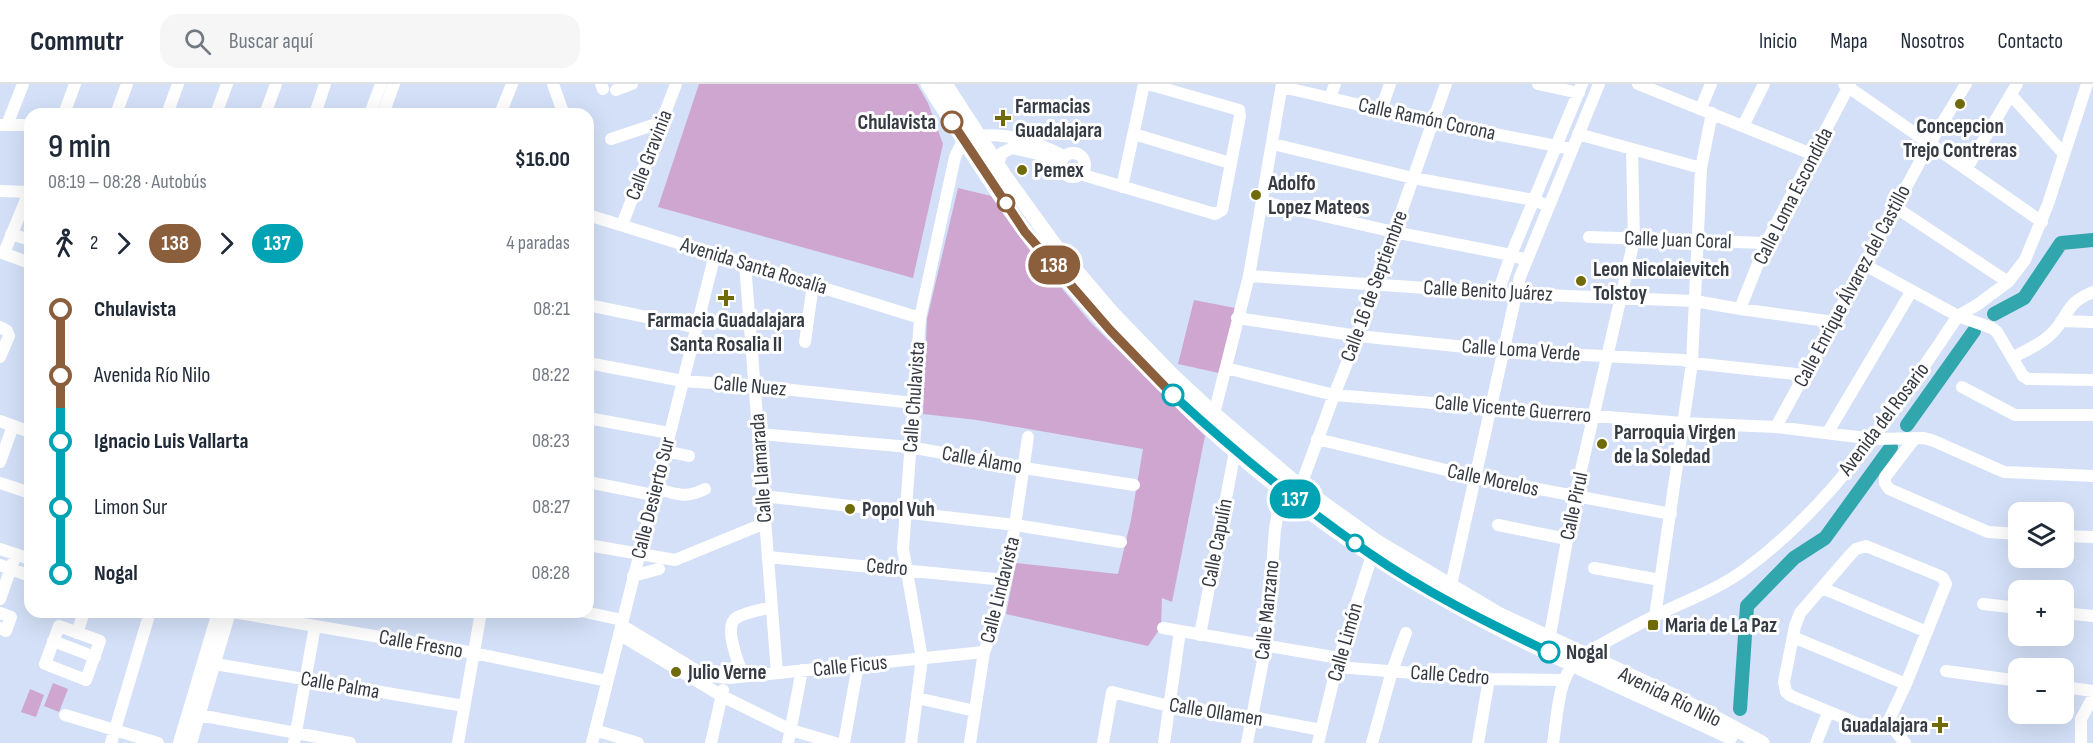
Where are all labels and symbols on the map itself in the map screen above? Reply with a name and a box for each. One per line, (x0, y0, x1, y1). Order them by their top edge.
street label: Calle Ramón Corona (1356, 92, 1498, 146)
place label: Farmacias Guadalajara (1015, 94, 1102, 143)
marker: Concepcion Trejo Contreras (1953, 97, 1967, 111)
street label: Calle Gravinia (620, 106, 678, 204)
place label: Chulavista (857, 110, 936, 135)
marker: Chulavista (941, 111, 963, 133)
marker: Farmacias Guadalajara (996, 111, 1010, 125)
place label: Concepcion Trejo Contreras (1903, 114, 2017, 163)
street label: Calle Loma Escondida (1748, 123, 1838, 269)
place label: Pemex (1034, 158, 1084, 183)
marker: Pemex (1015, 163, 1029, 177)
place label: Adolfo Lopez Mateos (1267, 171, 1370, 220)
street label: Calle Enrique Álvarez del Castillo (1788, 181, 1916, 391)
marker: Adolfo Lopez Mateos (1249, 188, 1263, 202)
unlabelled marker (997, 194, 1015, 212)
street label: Calle 16 de Septiembre (1335, 207, 1413, 365)
street label: Calle Juan Coral (1624, 226, 1732, 254)
street label: Avenida Santa Rosalía (677, 232, 830, 300)
line badge: 138 (1020, 246, 1088, 285)
place label: Leon Nicolaievitch Tolstoy (1593, 257, 1729, 306)
marker: Leon Nicolaievitch Tolstoy (1574, 274, 1588, 288)
street label: Calle Benito Juárez (1423, 275, 1554, 307)
marker: Farmacia Guadalajara Santa Rosalia II (719, 291, 733, 305)
place label: Farmacia Guadalajara Santa Rosalia II (647, 308, 805, 357)
street label: Calle Loma Verde (1461, 333, 1581, 367)
street label: Calle Chulavista (898, 341, 930, 453)
street label: Avenida del Rosario (1833, 358, 1935, 481)
street label: Calle Nuez (713, 370, 788, 402)
unlabelled marker (1162, 384, 1184, 406)
street label: Calle Vicente Guerrero (1434, 390, 1592, 428)
street label: Calle Llamarada (745, 413, 777, 523)
place label: Parroquia Virgen de la Soledad (1614, 420, 1736, 469)
street label: Calle Desierto Sur (626, 435, 680, 561)
marker: Parroquia Virgen de la Soledad (1595, 437, 1609, 451)
street label: Calle Álamo (940, 441, 1024, 479)
street label: Calle Morelos (1445, 458, 1541, 502)
street label: Calle Pirul (1555, 470, 1593, 542)
line badge: 137 (1260, 480, 1330, 518)
place label: Popol Vuh (862, 497, 935, 522)
street label: Calle Capulín (1196, 497, 1238, 589)
marker: Popol Vuh (843, 502, 857, 516)
street label: Calle Lindavista (975, 534, 1025, 646)
unlabelled marker (1346, 534, 1364, 552)
street label: Cedro (865, 553, 909, 581)
street label: Calle Manzano (1249, 559, 1285, 661)
street label: Calle Limón (1322, 600, 1368, 684)
place label: Maria de La Paz (1665, 613, 1777, 638)
marker: Maria de La Paz (1646, 618, 1660, 632)
street label: Calle Fresno (377, 624, 465, 664)
place label: Nogal (1566, 640, 1608, 665)
marker: Nogal (1538, 641, 1560, 663)
street label: Calle Ficus (812, 650, 888, 682)
place label: Julio Verne (687, 660, 766, 685)
street label: Calle Cedro (1410, 660, 1490, 690)
street label: Avenida Río Nilo (1614, 661, 1725, 733)
marker: Julio Verne (669, 665, 683, 679)
street label: Calle Palma (299, 666, 381, 704)
street label: Calle Ollamen (1167, 692, 1265, 732)
place label: Guadalajara (1841, 713, 1928, 738)
marker: Guadalajara (1933, 718, 1947, 732)

